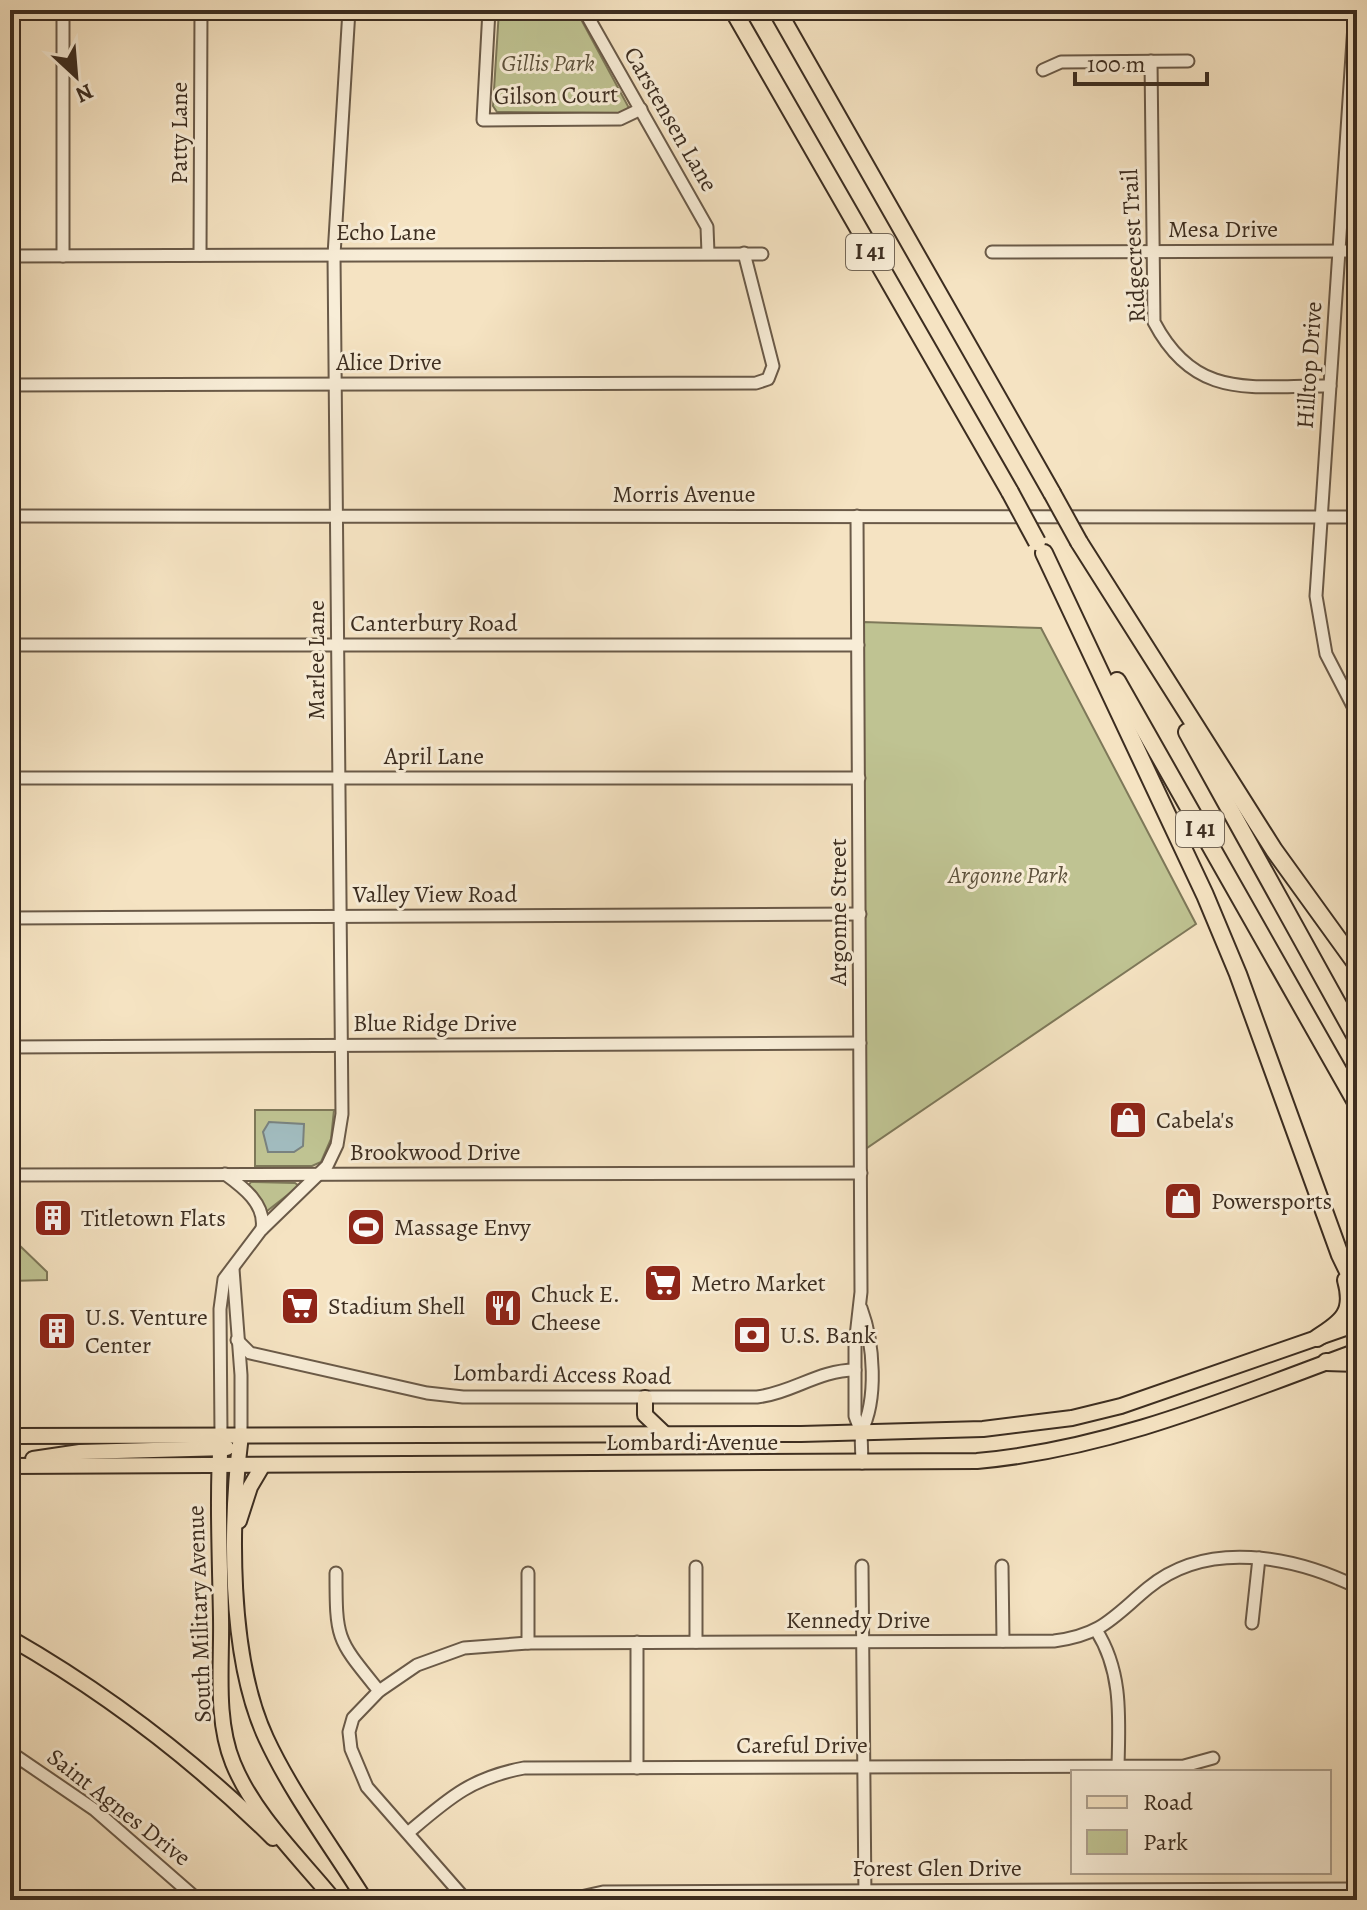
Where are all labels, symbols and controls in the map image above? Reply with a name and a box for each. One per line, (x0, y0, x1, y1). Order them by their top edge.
north arrow (36, 36, 116, 116)
scale bar (1075, 36, 1207, 86)
street label: Carstensen Lane (617, 41, 725, 197)
park label: Gillis Park (501, 47, 595, 79)
text: 100 m (1087, 48, 1146, 80)
text: N (71, 76, 98, 110)
street label: Gilson Court (494, 78, 618, 112)
street label: Patty Lane (163, 82, 195, 184)
street label: Ridgecrest Trail (1113, 168, 1153, 324)
street label: Mesa Drive (1168, 213, 1278, 245)
street label: Echo Lane (336, 216, 436, 248)
road number: I 41 (846, 234, 894, 270)
street label: Hilltop Drive (1289, 300, 1329, 430)
street label: Alice Drive (335, 346, 442, 378)
street label: Morris Avenue (613, 478, 755, 510)
street label: Marlee Lane (300, 600, 332, 720)
street label: Canterbury Road (350, 607, 518, 639)
street label: April Lane (383, 740, 484, 772)
road number: I 41 (1176, 811, 1224, 847)
street label: Argonne Street (822, 838, 854, 987)
park label: Argonne Park (946, 859, 1068, 891)
street label: Valley View Road (352, 878, 517, 910)
street label: Blue Ridge Drive (353, 1007, 517, 1039)
shop icon: Cabela's (1107, 1099, 1149, 1141)
place label: Cabela's (1156, 1104, 1234, 1136)
street label: Brookwood Drive (350, 1136, 520, 1168)
shop icon: Powersports (1162, 1180, 1204, 1222)
place label: Powersports (1211, 1185, 1332, 1217)
building icon: Titletown Flats (32, 1197, 74, 1239)
place label: Titletown Flats (81, 1202, 226, 1234)
sports icon: Massage Envy (345, 1206, 387, 1248)
place label: Massage Envy (394, 1211, 531, 1243)
supermarket icon: Metro Market (642, 1262, 684, 1304)
place label: Metro Market (691, 1267, 826, 1299)
place label: Chuck E. Cheese (531, 1278, 620, 1338)
supermarket icon: Stadium Shell (279, 1285, 321, 1327)
restaurant icon: Chuck E. Cheese (482, 1287, 524, 1329)
place label: Stadium Shell (328, 1290, 465, 1322)
place label: U.S. Venture Center (85, 1301, 208, 1361)
building icon: U.S. Venture Center (36, 1310, 78, 1352)
bank icon: U.S. Bank (731, 1314, 773, 1356)
place label: U.S. Bank (780, 1319, 876, 1351)
street label: Lombardi Access Road (452, 1356, 672, 1392)
street label: Lombardi Avenue (606, 1426, 778, 1458)
street label: South Military Avenue (179, 1505, 219, 1723)
street label: Kennedy Drive (786, 1604, 930, 1636)
street label: Careful Drive (736, 1729, 868, 1761)
street label: Saint Agnes Drive (40, 1741, 198, 1873)
legend (1071, 1770, 1331, 1874)
text: Road (1143, 1786, 1193, 1818)
text: Park (1143, 1826, 1188, 1858)
street label: Forest Glen Drive (852, 1852, 1022, 1884)

